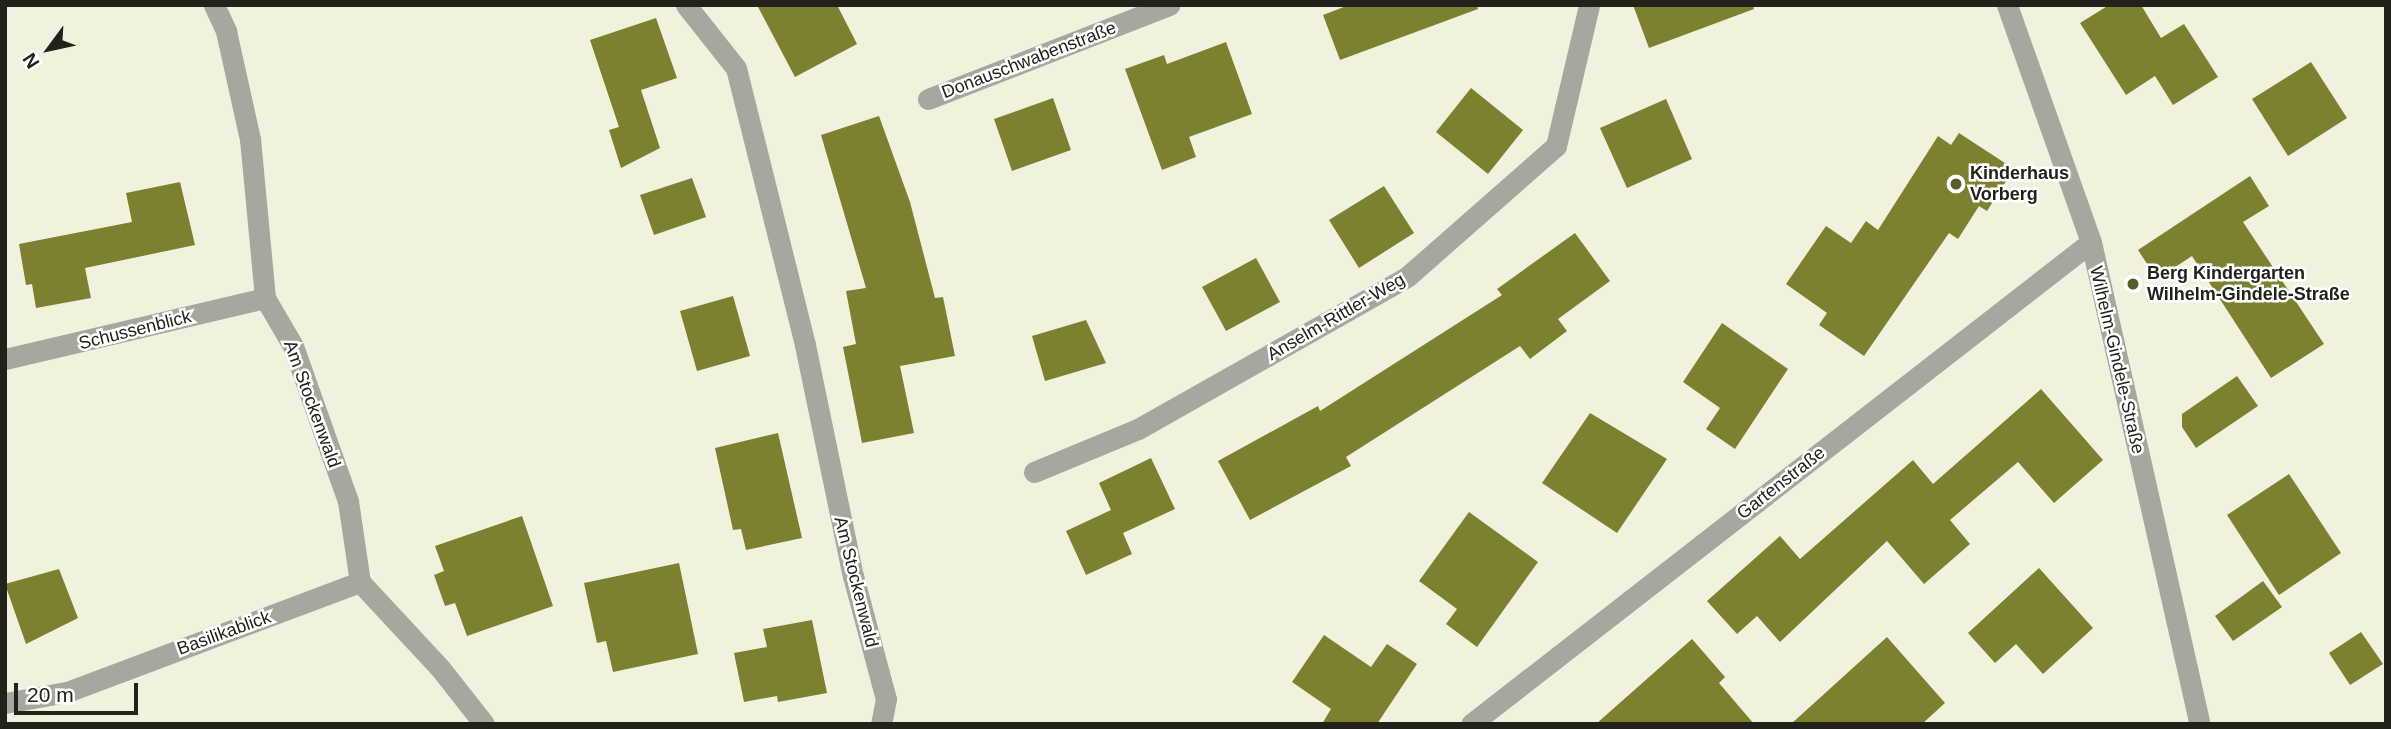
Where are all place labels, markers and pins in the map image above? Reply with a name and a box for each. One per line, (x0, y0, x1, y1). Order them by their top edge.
place label: Kinderhaus Vorberg (1970, 163, 2069, 206)
marker: Kinderhaus Vorberg (1948, 176, 1964, 192)
place label: Berg Kindergarten Wilhelm-Gindele-Straße (2147, 263, 2350, 306)
marker: Berg Kindergarten Wilhelm-Gindele-Straße (2125, 276, 2141, 292)

